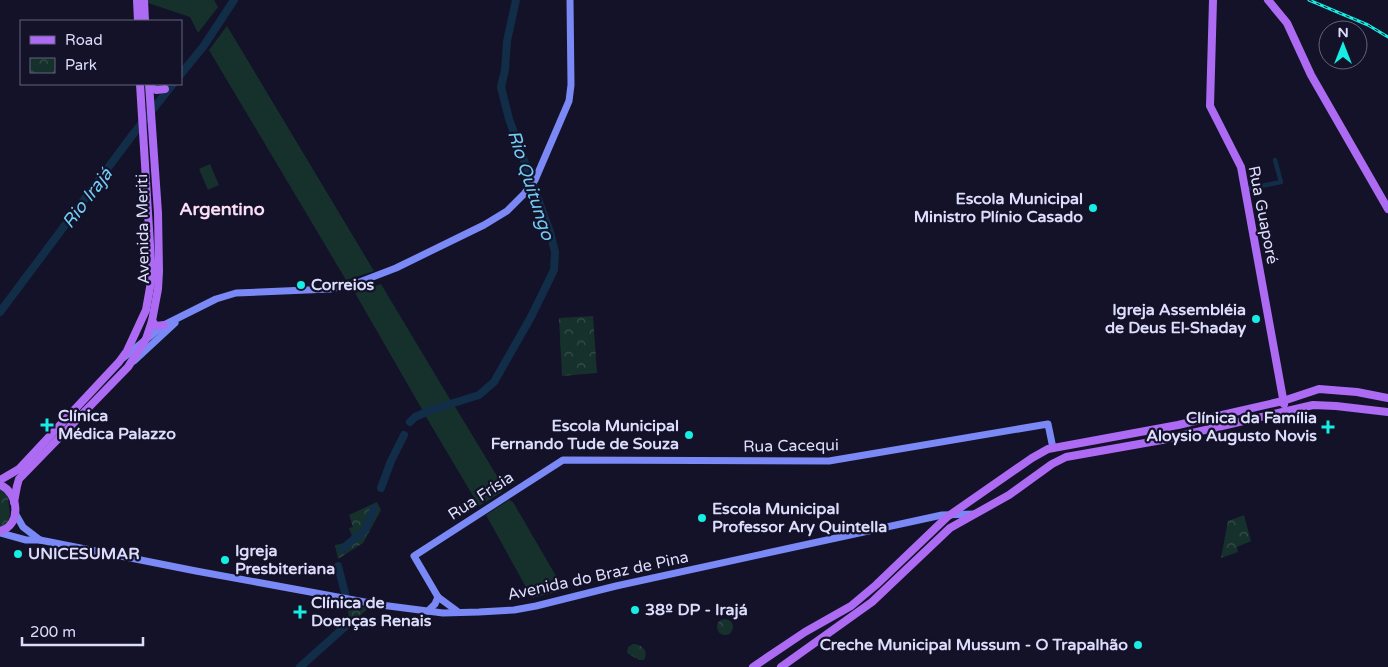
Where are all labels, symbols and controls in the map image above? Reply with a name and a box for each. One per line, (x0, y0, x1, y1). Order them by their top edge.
legend (20, 20, 182, 85)
north arrow (1318, 20, 1368, 70)
text: N (1337, 24, 1349, 41)
text: Road (65, 31, 103, 49)
text: Park (65, 56, 97, 74)
water label: Rio Quitungo (503, 127, 559, 244)
water label: Rio Irajá (57, 163, 117, 232)
street label: Rua Guaporé (1244, 164, 1282, 266)
street label: Avenida Meriti (132, 174, 154, 284)
place label: Escola Municipal Ministro Plínio Casado (914, 189, 1083, 227)
district label: Argentino (179, 198, 265, 220)
marker: Escola Municipal Ministro Plínio Casado (1087, 202, 1099, 214)
place label: Correios (311, 275, 374, 295)
marker: Correios (295, 279, 307, 291)
place label: Igreja Assembléia de Deus El-Shaday (1105, 300, 1246, 338)
marker: Igreja Assembléia de Deus El-Shaday (1250, 313, 1262, 325)
place label: Clínica Médica Palazzo (58, 406, 176, 444)
place label: Clínica da Família Aloysio Augusto Novis (1146, 408, 1317, 446)
place label: Escola Municipal Fernando Tude de Souza (491, 416, 679, 454)
marker: Clínica Médica Palazzo (40, 418, 54, 432)
marker: Clínica da Família Aloysio Augusto Novis (1321, 420, 1335, 434)
marker: Escola Municipal Fernando Tude de Souza (683, 429, 695, 441)
street label: Rua Cacequi (743, 435, 839, 457)
street label: Rua Frísia (444, 467, 518, 525)
place label: Escola Municipal Professor Ary Quintella (712, 499, 887, 537)
marker: Escola Municipal Professor Ary Quintella (696, 512, 708, 524)
place label: Igreja Presbiteriana (235, 541, 335, 579)
place label: UNICESUMAR (28, 544, 140, 564)
street label: Avenida do Braz de Pina (506, 547, 690, 605)
marker: UNICESUMAR (12, 548, 24, 560)
marker: Igreja Presbiteriana (219, 554, 231, 566)
place label: Clínica de Doenças Renais (311, 593, 432, 631)
place label: 38º DP - Irajá (645, 600, 748, 620)
marker: 38º DP - Irajá (629, 604, 641, 616)
marker: Clínica de Doenças Renais (293, 605, 307, 619)
scale bar (22, 614, 144, 646)
text: 200 m (30, 623, 76, 641)
place label: Creche Municipal Mussum - O Trapalhão (820, 635, 1128, 655)
marker: Creche Municipal Mussum - O Trapalhão (1132, 639, 1144, 651)

